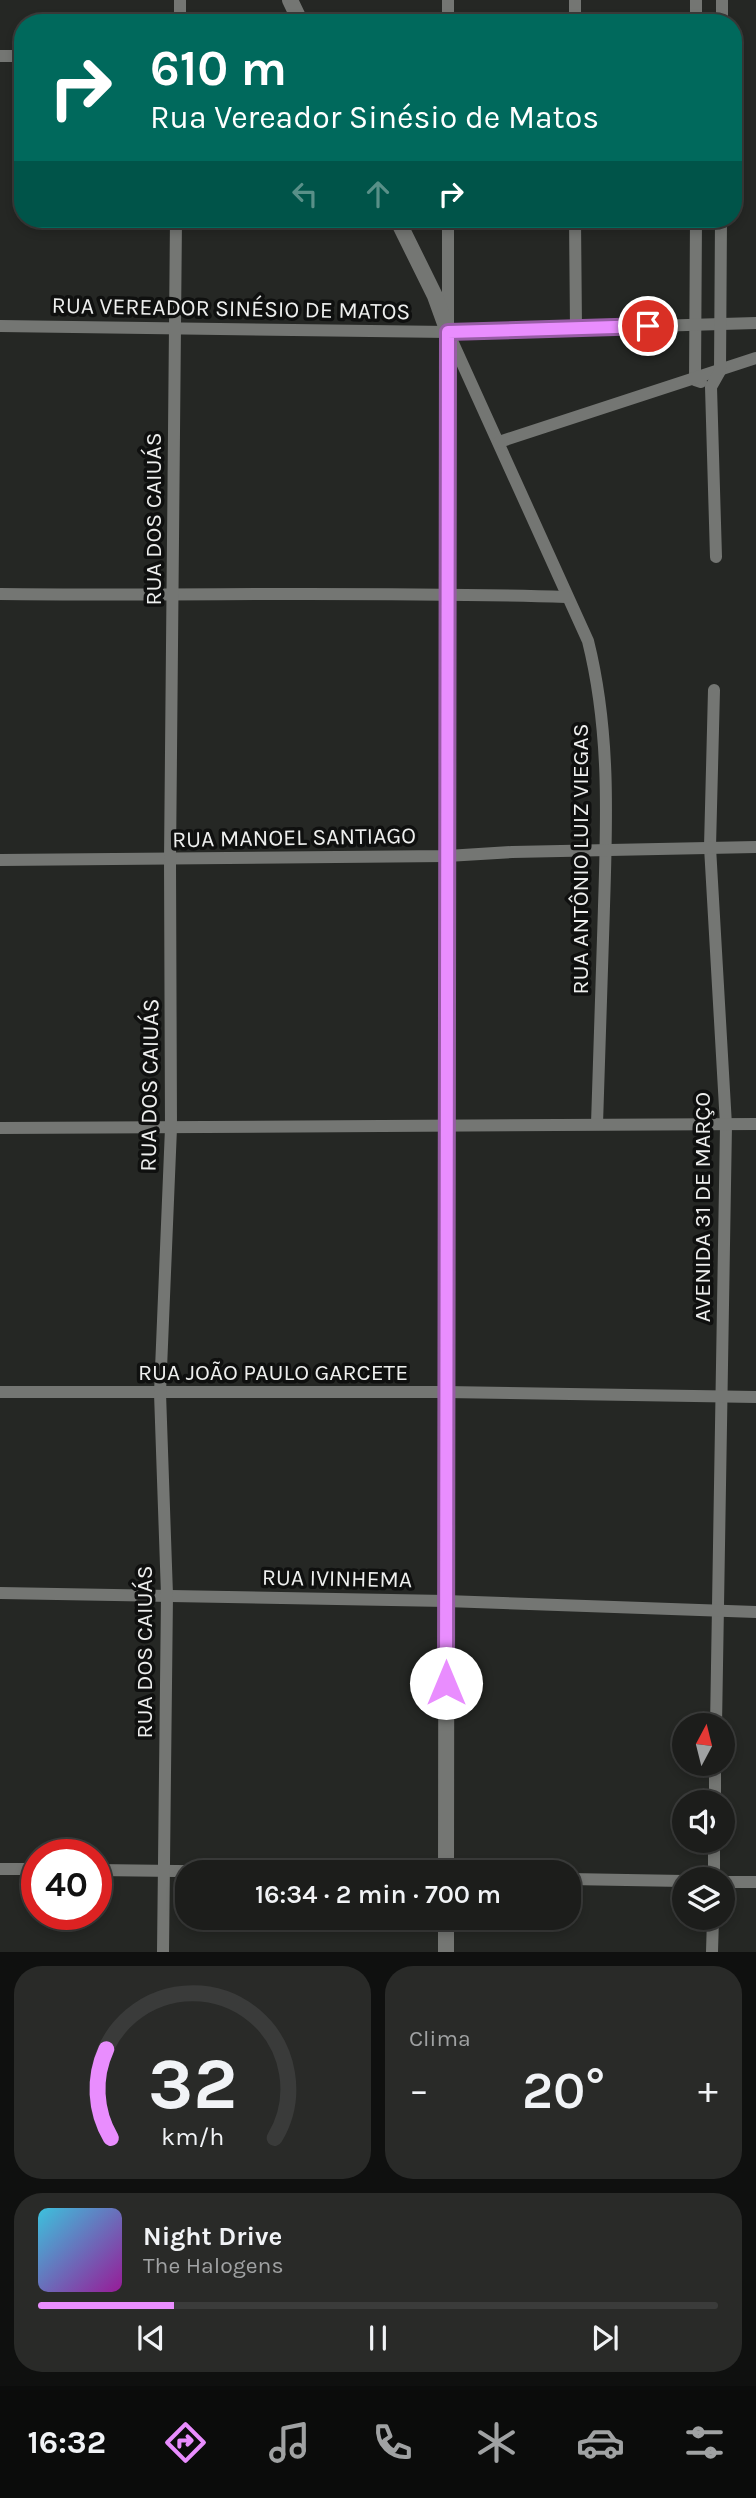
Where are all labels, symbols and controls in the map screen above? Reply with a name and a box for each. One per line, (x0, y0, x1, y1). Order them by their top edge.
text: 610 m (150, 40, 287, 97)
icon: right (35, 42, 126, 133)
text: Rua Vereador Sinésio de Matos (150, 99, 599, 136)
icon: left (286, 175, 324, 213)
icon: ahead (359, 175, 397, 213)
icon: right (432, 175, 470, 213)
street label: RUA VEREADOR SINÉSIO DE MATOS (51, 292, 411, 325)
pin (618, 296, 678, 356)
icon: arrive (629, 307, 667, 345)
street label: RUA DOS CAIUÁS (140, 432, 167, 606)
street label: RUA ANTÔNIO LUIZ VIEGAS (567, 723, 594, 995)
street label: RUA MANOEL SANTIAGO (172, 822, 416, 853)
street label: RUA DOS CAIUÁS (134, 998, 165, 1172)
street label: AVENIDA 31 DE MARÇO (689, 1092, 716, 1322)
street label: RUA JOÃO PAULO GARCETE (138, 1359, 408, 1386)
street label: RUA IVINHEMA (262, 1564, 412, 1593)
street label: RUA DOS CAIUÁS (131, 1565, 158, 1739)
position arrow (409, 1646, 483, 1720)
north arrow (672, 1713, 735, 1776)
map controls (672, 1713, 735, 1930)
button: sound (672, 1790, 735, 1853)
speed limit sign: 40 (21, 1839, 112, 1930)
button: layers (672, 1867, 735, 1930)
text: 16:34 · 2 min · 700 m (255, 1879, 501, 1910)
text: Clima (409, 2025, 471, 2052)
text: 32 (148, 2042, 237, 2127)
text: 20° (522, 2060, 605, 2121)
text: − (409, 2068, 429, 2113)
text: + (698, 2068, 718, 2113)
text: km/h (161, 2122, 224, 2151)
text: Night Drive (143, 2221, 282, 2252)
text: The Halogens (143, 2252, 283, 2279)
icon: previous (132, 2319, 170, 2357)
icon: pause (359, 2319, 397, 2357)
icon: next (586, 2319, 624, 2357)
icon: directions (161, 2418, 210, 2467)
icon: music (265, 2418, 314, 2467)
icon: phone (368, 2418, 417, 2467)
icon: climate (472, 2418, 521, 2467)
icon: car (576, 2418, 625, 2467)
icon: filters (680, 2418, 729, 2467)
text: 16:32 (27, 2424, 106, 2461)

